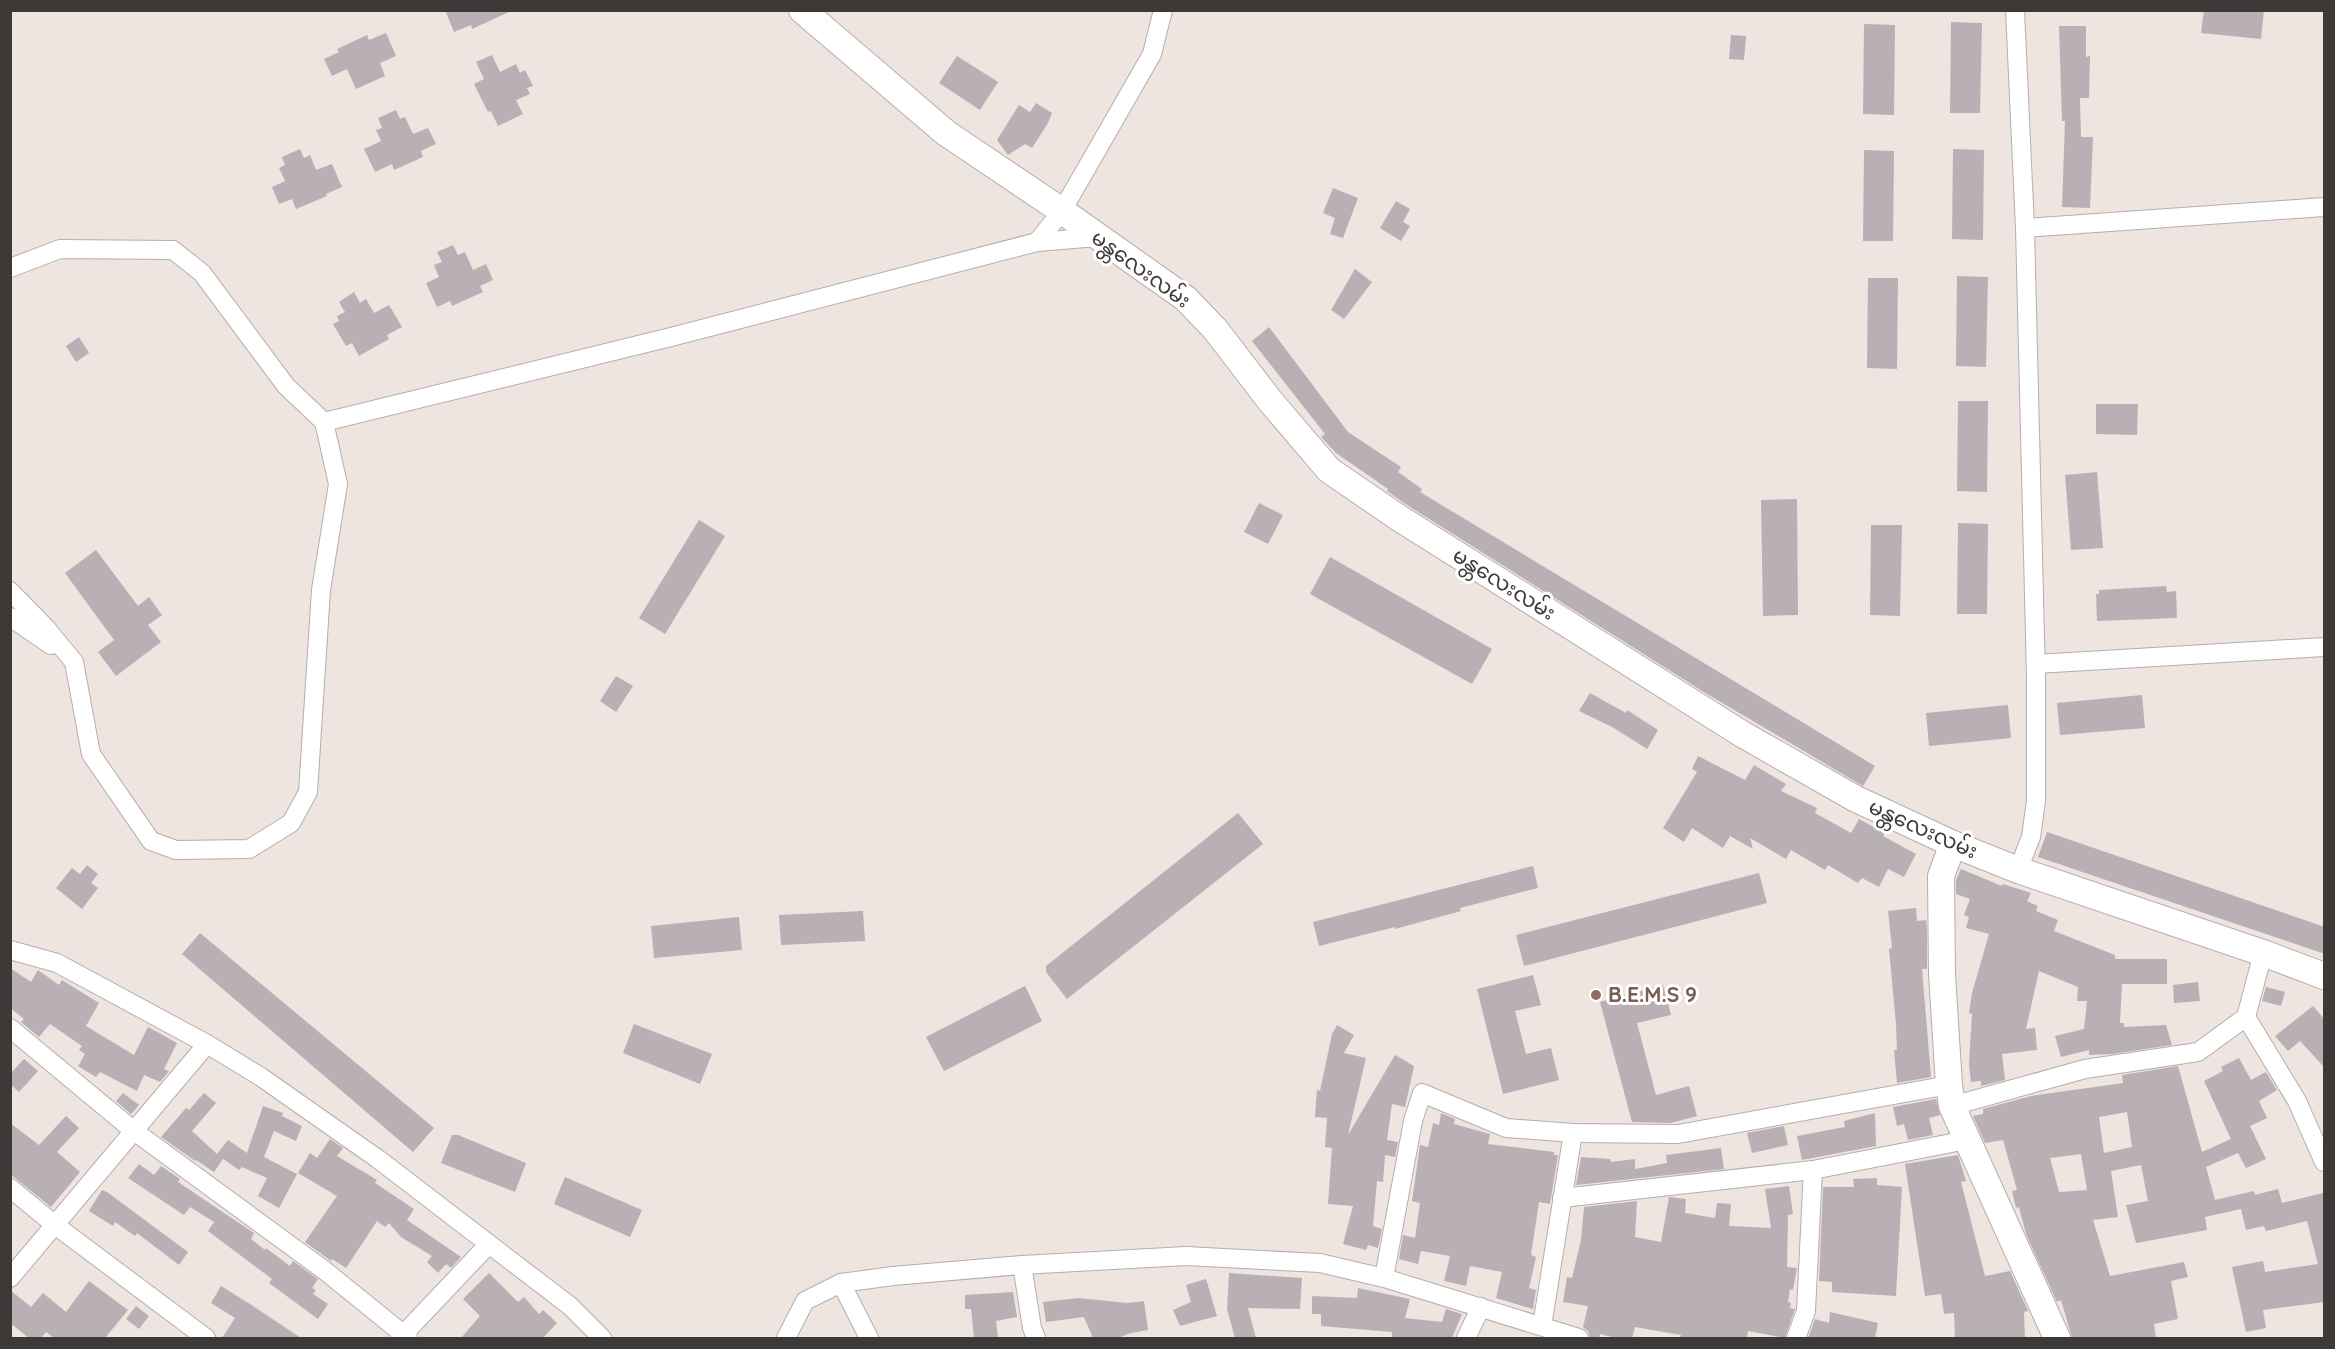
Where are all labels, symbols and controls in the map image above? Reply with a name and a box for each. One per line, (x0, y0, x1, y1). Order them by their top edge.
street label: မန္တလေးလမ်း (1084, 222, 1198, 317)
street label: မန္တလေးလမ်း (1446, 540, 1562, 629)
street label: မန္တလေးလမ်း (1863, 791, 1983, 868)
place label: B.E.M.S 9 (1608, 981, 1697, 1007)
marker: B.E.M.S 9 (1589, 988, 1603, 1002)

